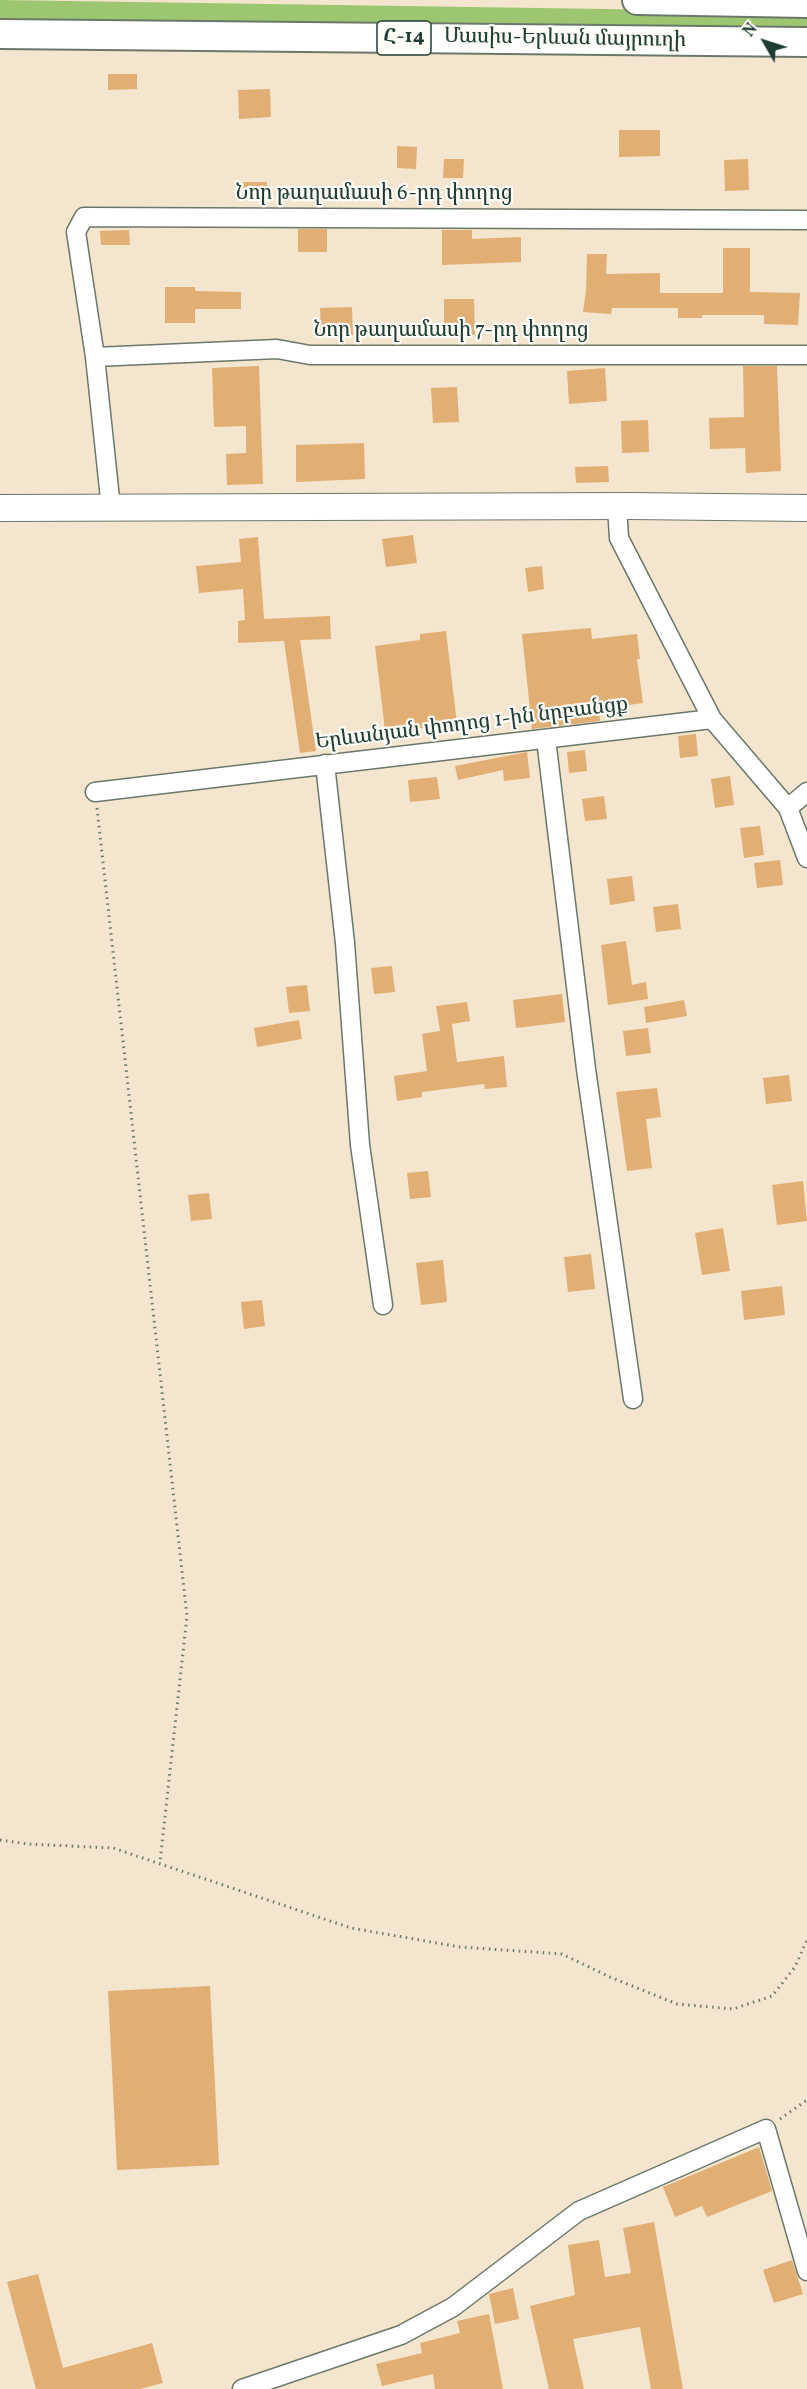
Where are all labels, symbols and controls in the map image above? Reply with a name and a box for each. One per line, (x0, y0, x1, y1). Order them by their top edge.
north arrow (735, 12, 795, 72)
text: N (739, 19, 763, 42)
road number: Հ-14 (377, 21, 431, 55)
street label: Մասիս-Երևան մայրուղի (444, 25, 686, 55)
street label: Նոր թաղամասի 6-րդ փողոց (235, 182, 513, 208)
street label: Նոր թաղամասի 7-րդ փողոց (313, 319, 589, 345)
street label: Երևանյան փողոց 1-ին նրբանցք (314, 693, 630, 757)

